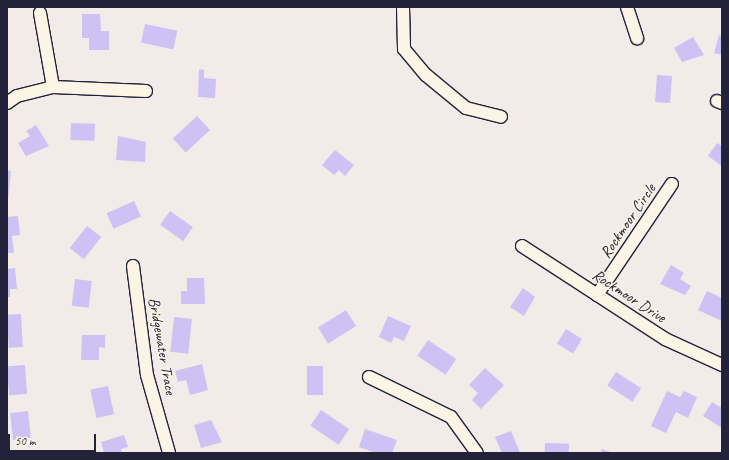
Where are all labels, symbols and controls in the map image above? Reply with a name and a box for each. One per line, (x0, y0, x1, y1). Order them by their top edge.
street label: Rockmoor Circle (596, 180, 660, 262)
street label: Rockmoor Drive (588, 265, 670, 327)
street label: Bridgewater Trace (144, 296, 180, 396)
scale bar (10, 426, 98, 452)
text: 50 m (15, 433, 35, 449)

